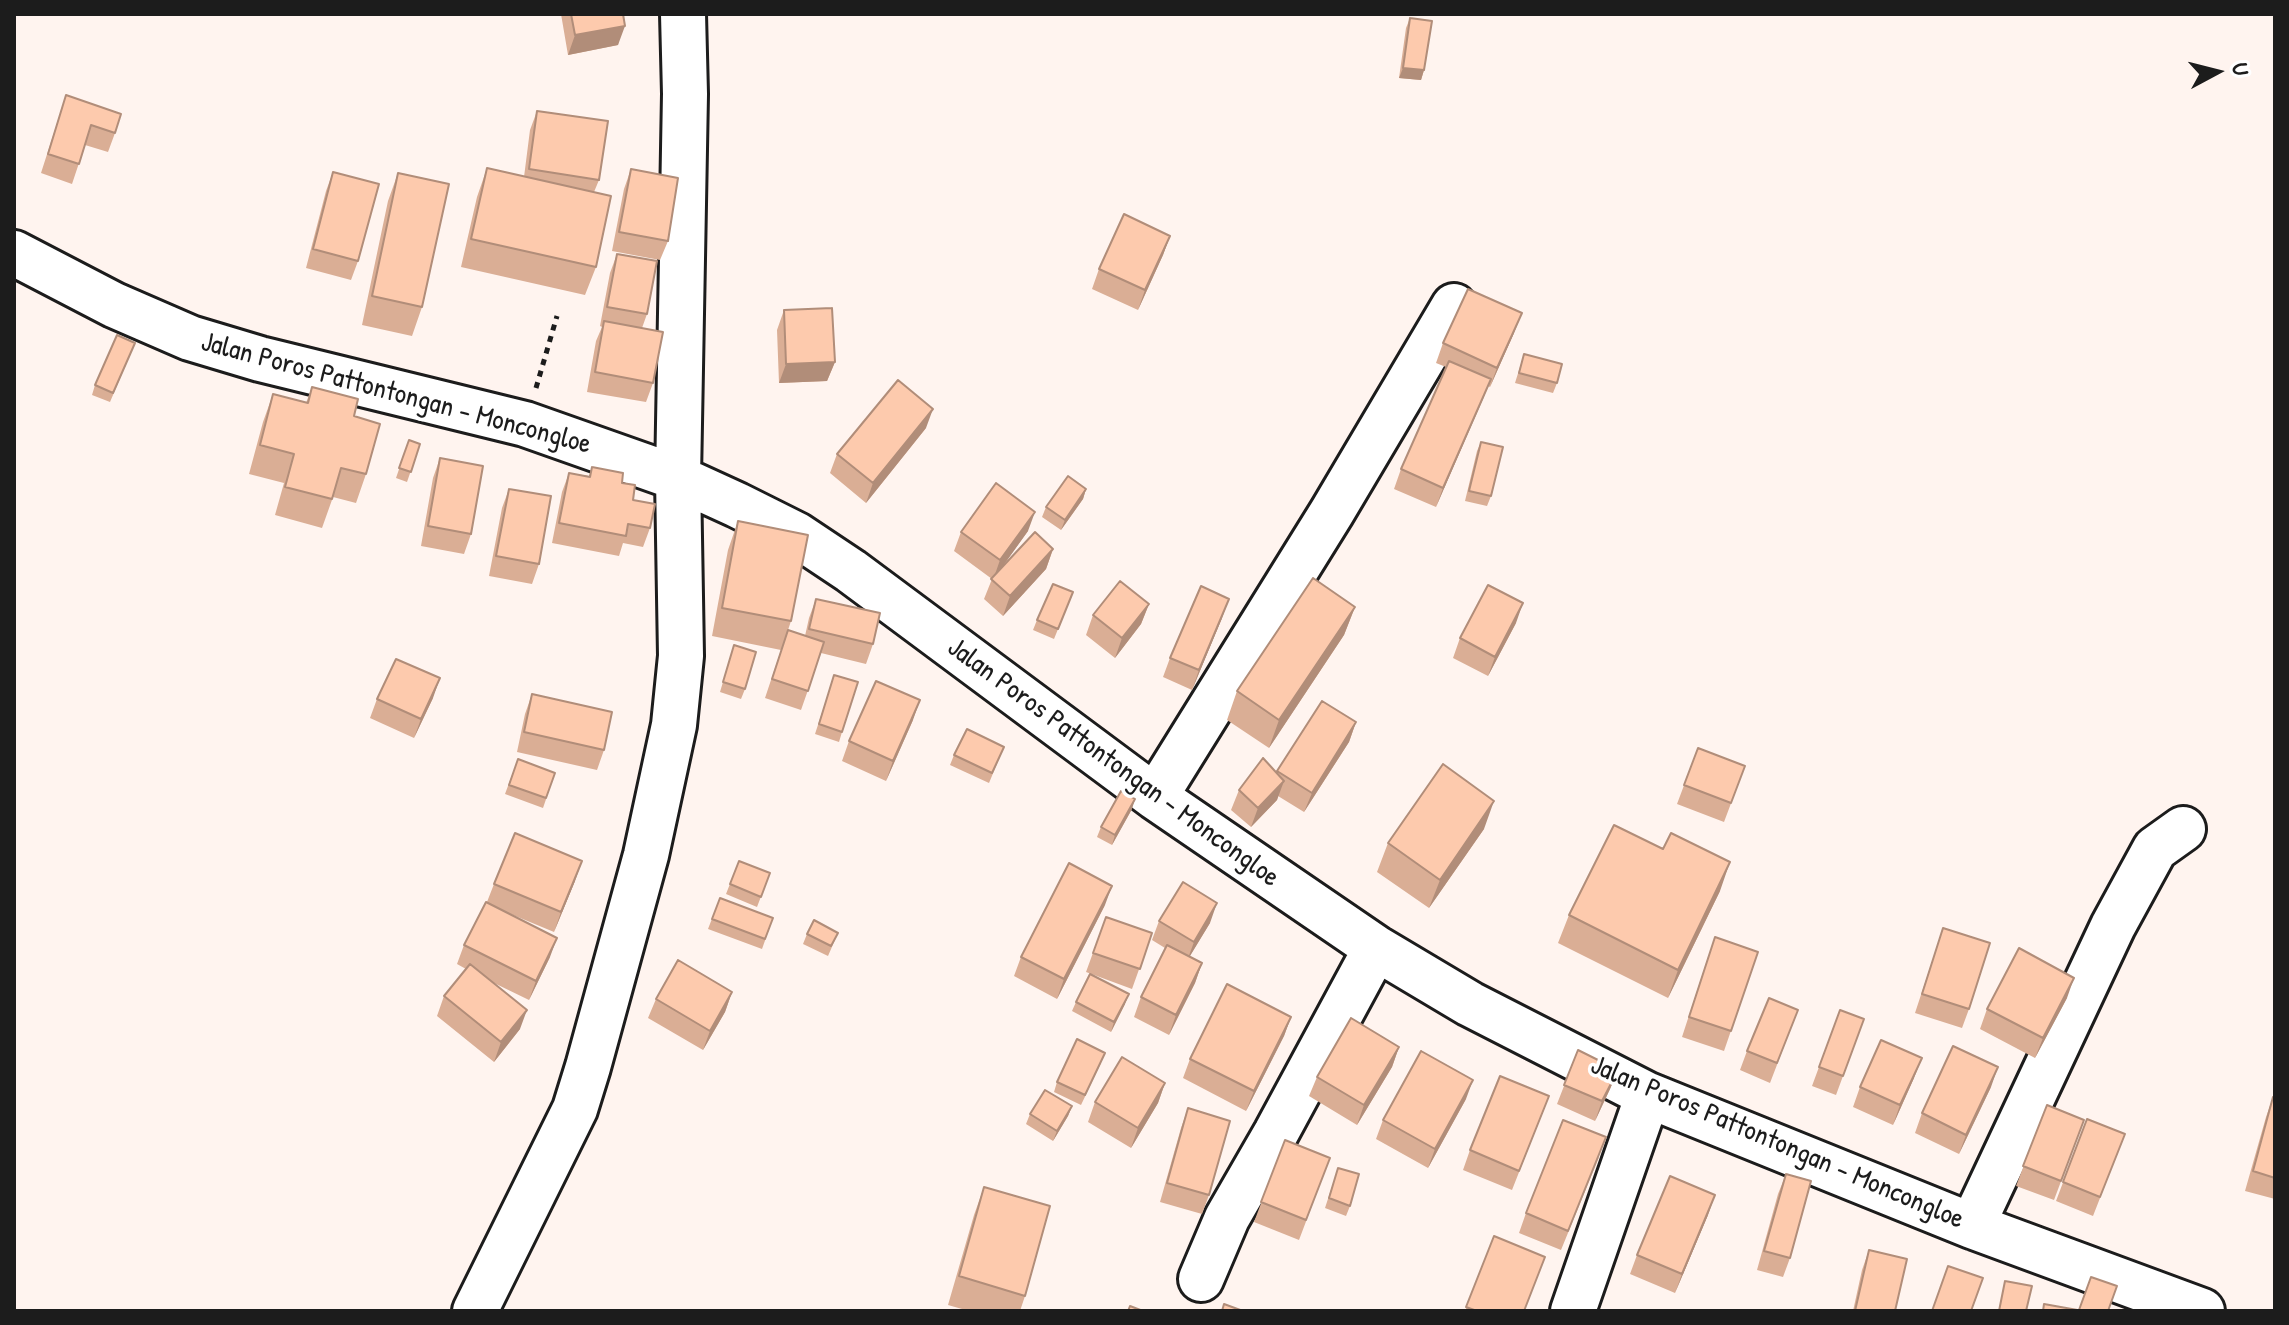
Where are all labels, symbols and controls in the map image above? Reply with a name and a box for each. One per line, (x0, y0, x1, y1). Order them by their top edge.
north arrow (2177, 32, 2257, 112)
text: U (2225, 61, 2256, 77)
street label: Jalan Poros Pattontongan - Moncongloe (197, 326, 595, 462)
street label: Jalan Poros Pattontongan - Moncongloe (940, 631, 1286, 895)
street label: Jalan Poros Pattontongan - Moncongloe (1585, 1049, 1969, 1237)

